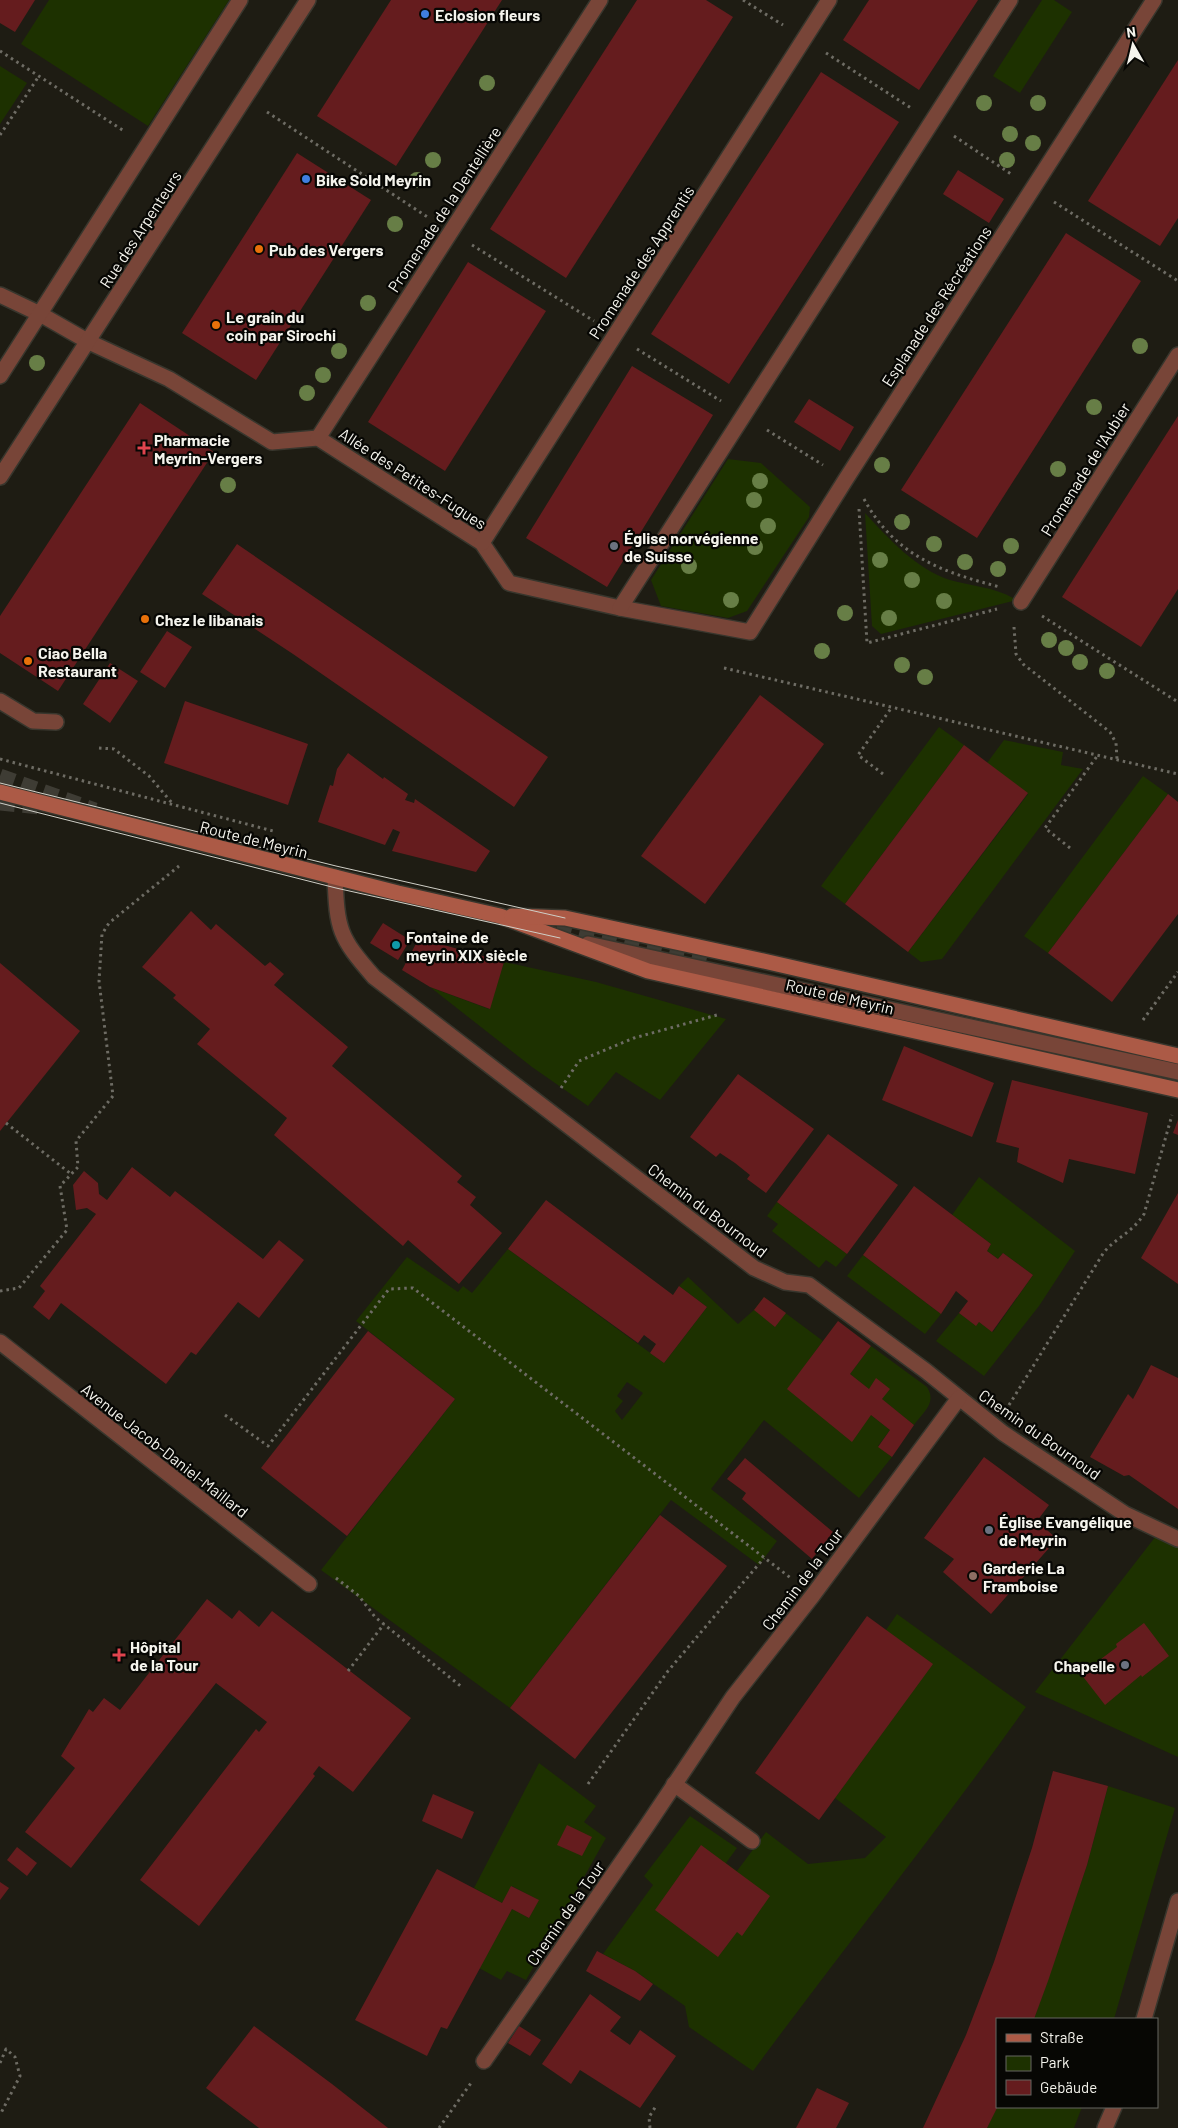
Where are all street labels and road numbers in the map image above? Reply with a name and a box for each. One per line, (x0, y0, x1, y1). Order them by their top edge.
street label: Promenade de la Dentellière (383, 123, 505, 295)
street label: Rue des Arpenteurs (95, 167, 185, 291)
street label: Promenade des Apprentis (584, 182, 698, 342)
street label: Esplanade des Récréations (877, 222, 995, 390)
street label: Promenade de l'Aubier (1036, 399, 1134, 539)
street label: Allée des Petites-Fugues (336, 423, 490, 533)
street label: Route de Meyrin (198, 816, 310, 862)
street label: Route de Meyrin (784, 974, 896, 1018)
street label: Chemin du Bournoud (645, 1159, 771, 1261)
street label: Avenue Jacob-Daniel-Maillard (78, 1379, 252, 1521)
street label: Chemin du Bournoud (976, 1385, 1104, 1483)
street label: Chemin de la Tour (758, 1524, 847, 1634)
street label: Chemin de la Tour (522, 1857, 608, 1969)

